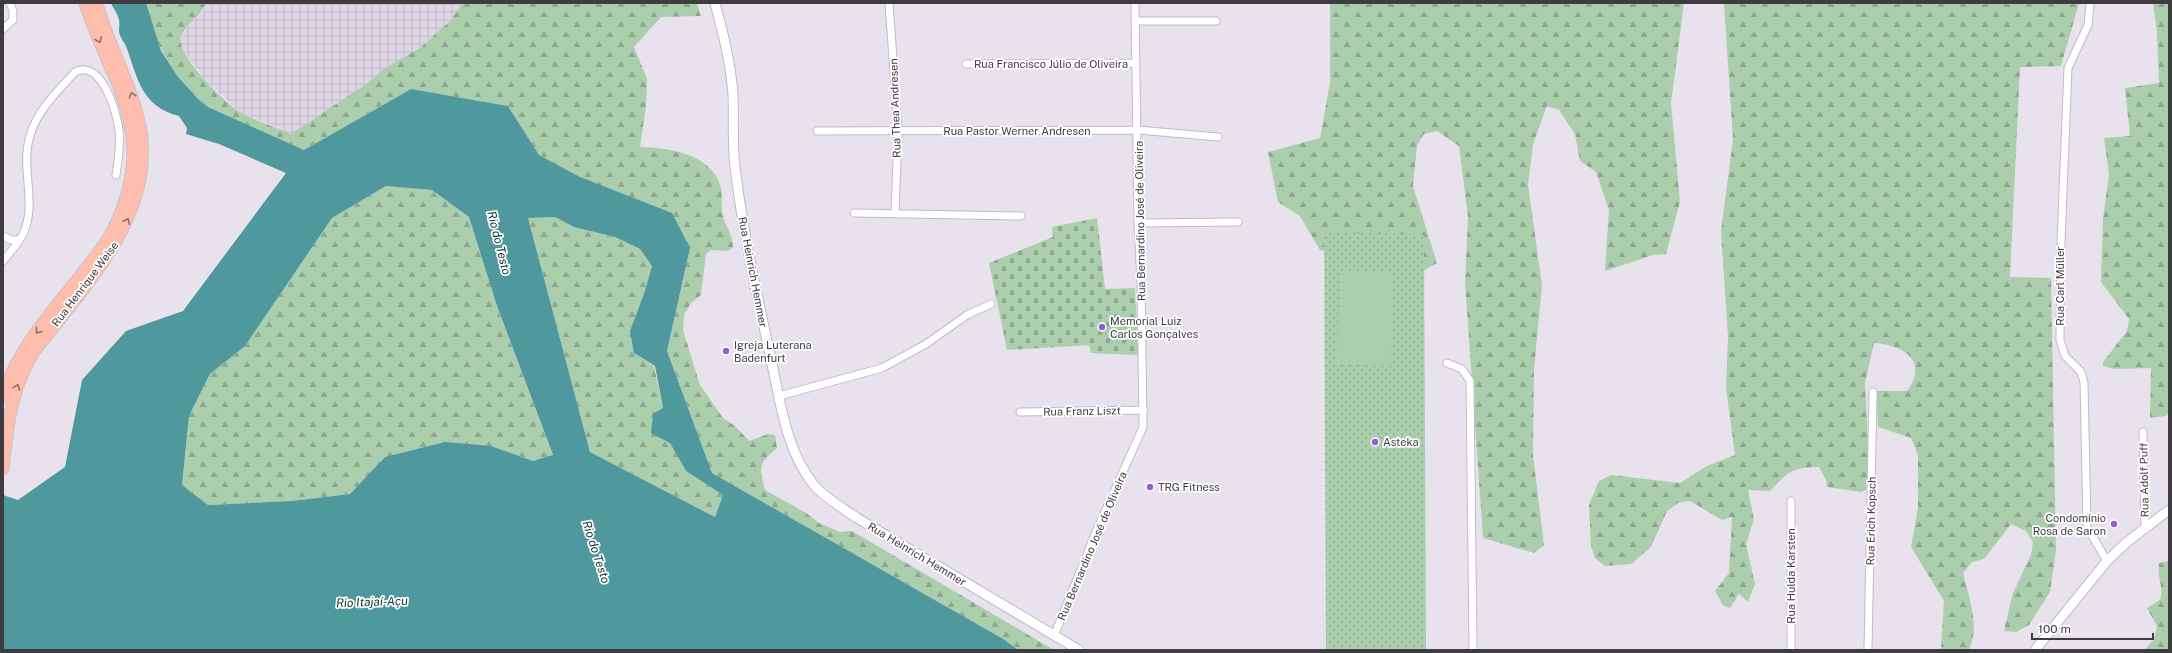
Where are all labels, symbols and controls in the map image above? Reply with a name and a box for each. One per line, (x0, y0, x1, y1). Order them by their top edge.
one-way arrow (94, 36, 102, 43)
street label: Rua Thea Andresen (887, 58, 903, 158)
street label: Rua Francisco Júlio de Oliveira (974, 58, 1128, 70)
one-way arrow (128, 91, 136, 98)
street label: Rua Pastor Werner Andresen (943, 125, 1091, 137)
street label: Rua Bernardino José de Oliveira (1133, 141, 1147, 301)
water label: Rio do Testo (484, 210, 514, 277)
street label: Rua Heinrich Hemmer (736, 216, 770, 328)
one-way arrow (123, 218, 131, 225)
street label: Rua Henrique Weise (49, 239, 121, 329)
street label: Rua Carl Müller (2054, 246, 2066, 326)
place label: Memorial Luiz Carlos Gonçalves (1110, 315, 1199, 341)
marker: Memorial Luiz Carlos Gonçalves (1097, 322, 1107, 332)
one-way arrow (36, 326, 43, 333)
place label: Igreja Luterana Badenfurt (734, 339, 812, 364)
marker: Igreja Luterana Badenfurt (721, 346, 731, 356)
one-way arrow (12, 383, 20, 390)
street label: Rua Franz Liszt (1043, 404, 1121, 418)
place label: Asteka (1383, 436, 1419, 448)
marker: Asteka (1370, 437, 1380, 447)
street label: Rua Adolf Puff (2137, 442, 2151, 518)
street label: Rua Bernardino José de Oliveira (1055, 470, 1129, 622)
street label: Rua Erich Kopsch (1864, 476, 1878, 566)
place label: TRG Fitness (1158, 481, 1220, 493)
marker: TRG Fitness (1145, 482, 1155, 492)
place label: Condomínio Rosa de Saron (2033, 512, 2106, 537)
water label: Rio do Testo (579, 519, 613, 586)
marker: Condomínio Rosa de Saron (2109, 519, 2119, 529)
street label: Rua Heinrich Hemmer (866, 520, 968, 588)
street label: Rua Hulda Karsten (1785, 528, 1797, 624)
water label: Rio Itajaí-Açu (336, 594, 408, 610)
scale bar (2032, 615, 2153, 641)
text: 100 m (2038, 622, 2071, 636)

